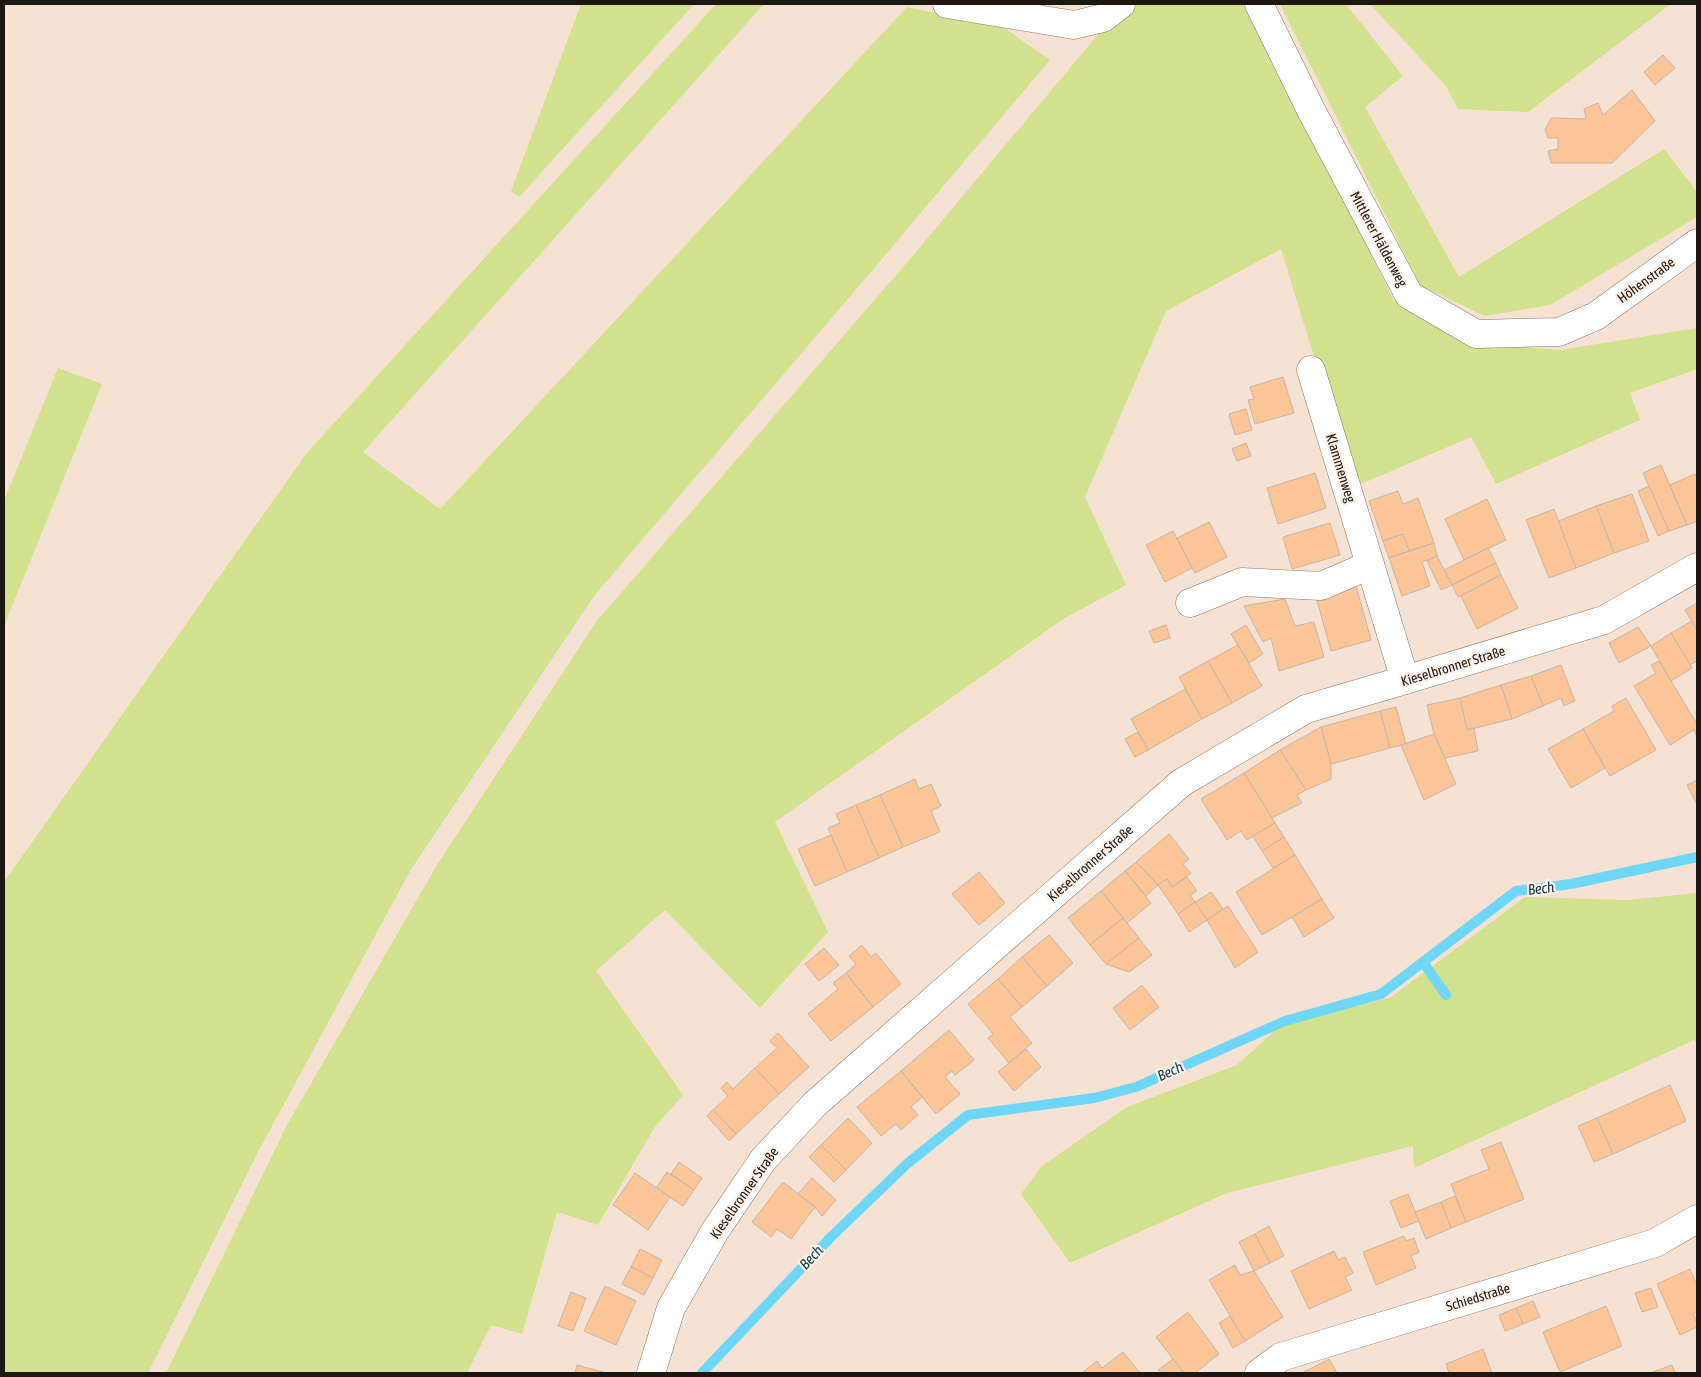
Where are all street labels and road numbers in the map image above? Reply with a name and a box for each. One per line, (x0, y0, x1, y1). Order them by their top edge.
street label: Mittlerer Häldenweg (1347, 189, 1411, 289)
street label: Höhenstraße (1614, 254, 1678, 306)
street label: Klammenweg (1323, 432, 1359, 504)
street label: Kieselbronner Straße (1399, 643, 1507, 689)
street label: Kieselbronner Straße (1044, 822, 1136, 904)
street label: Kieselbronner Straße (706, 1144, 782, 1242)
street label: Schiedstraße (1444, 1280, 1512, 1314)

